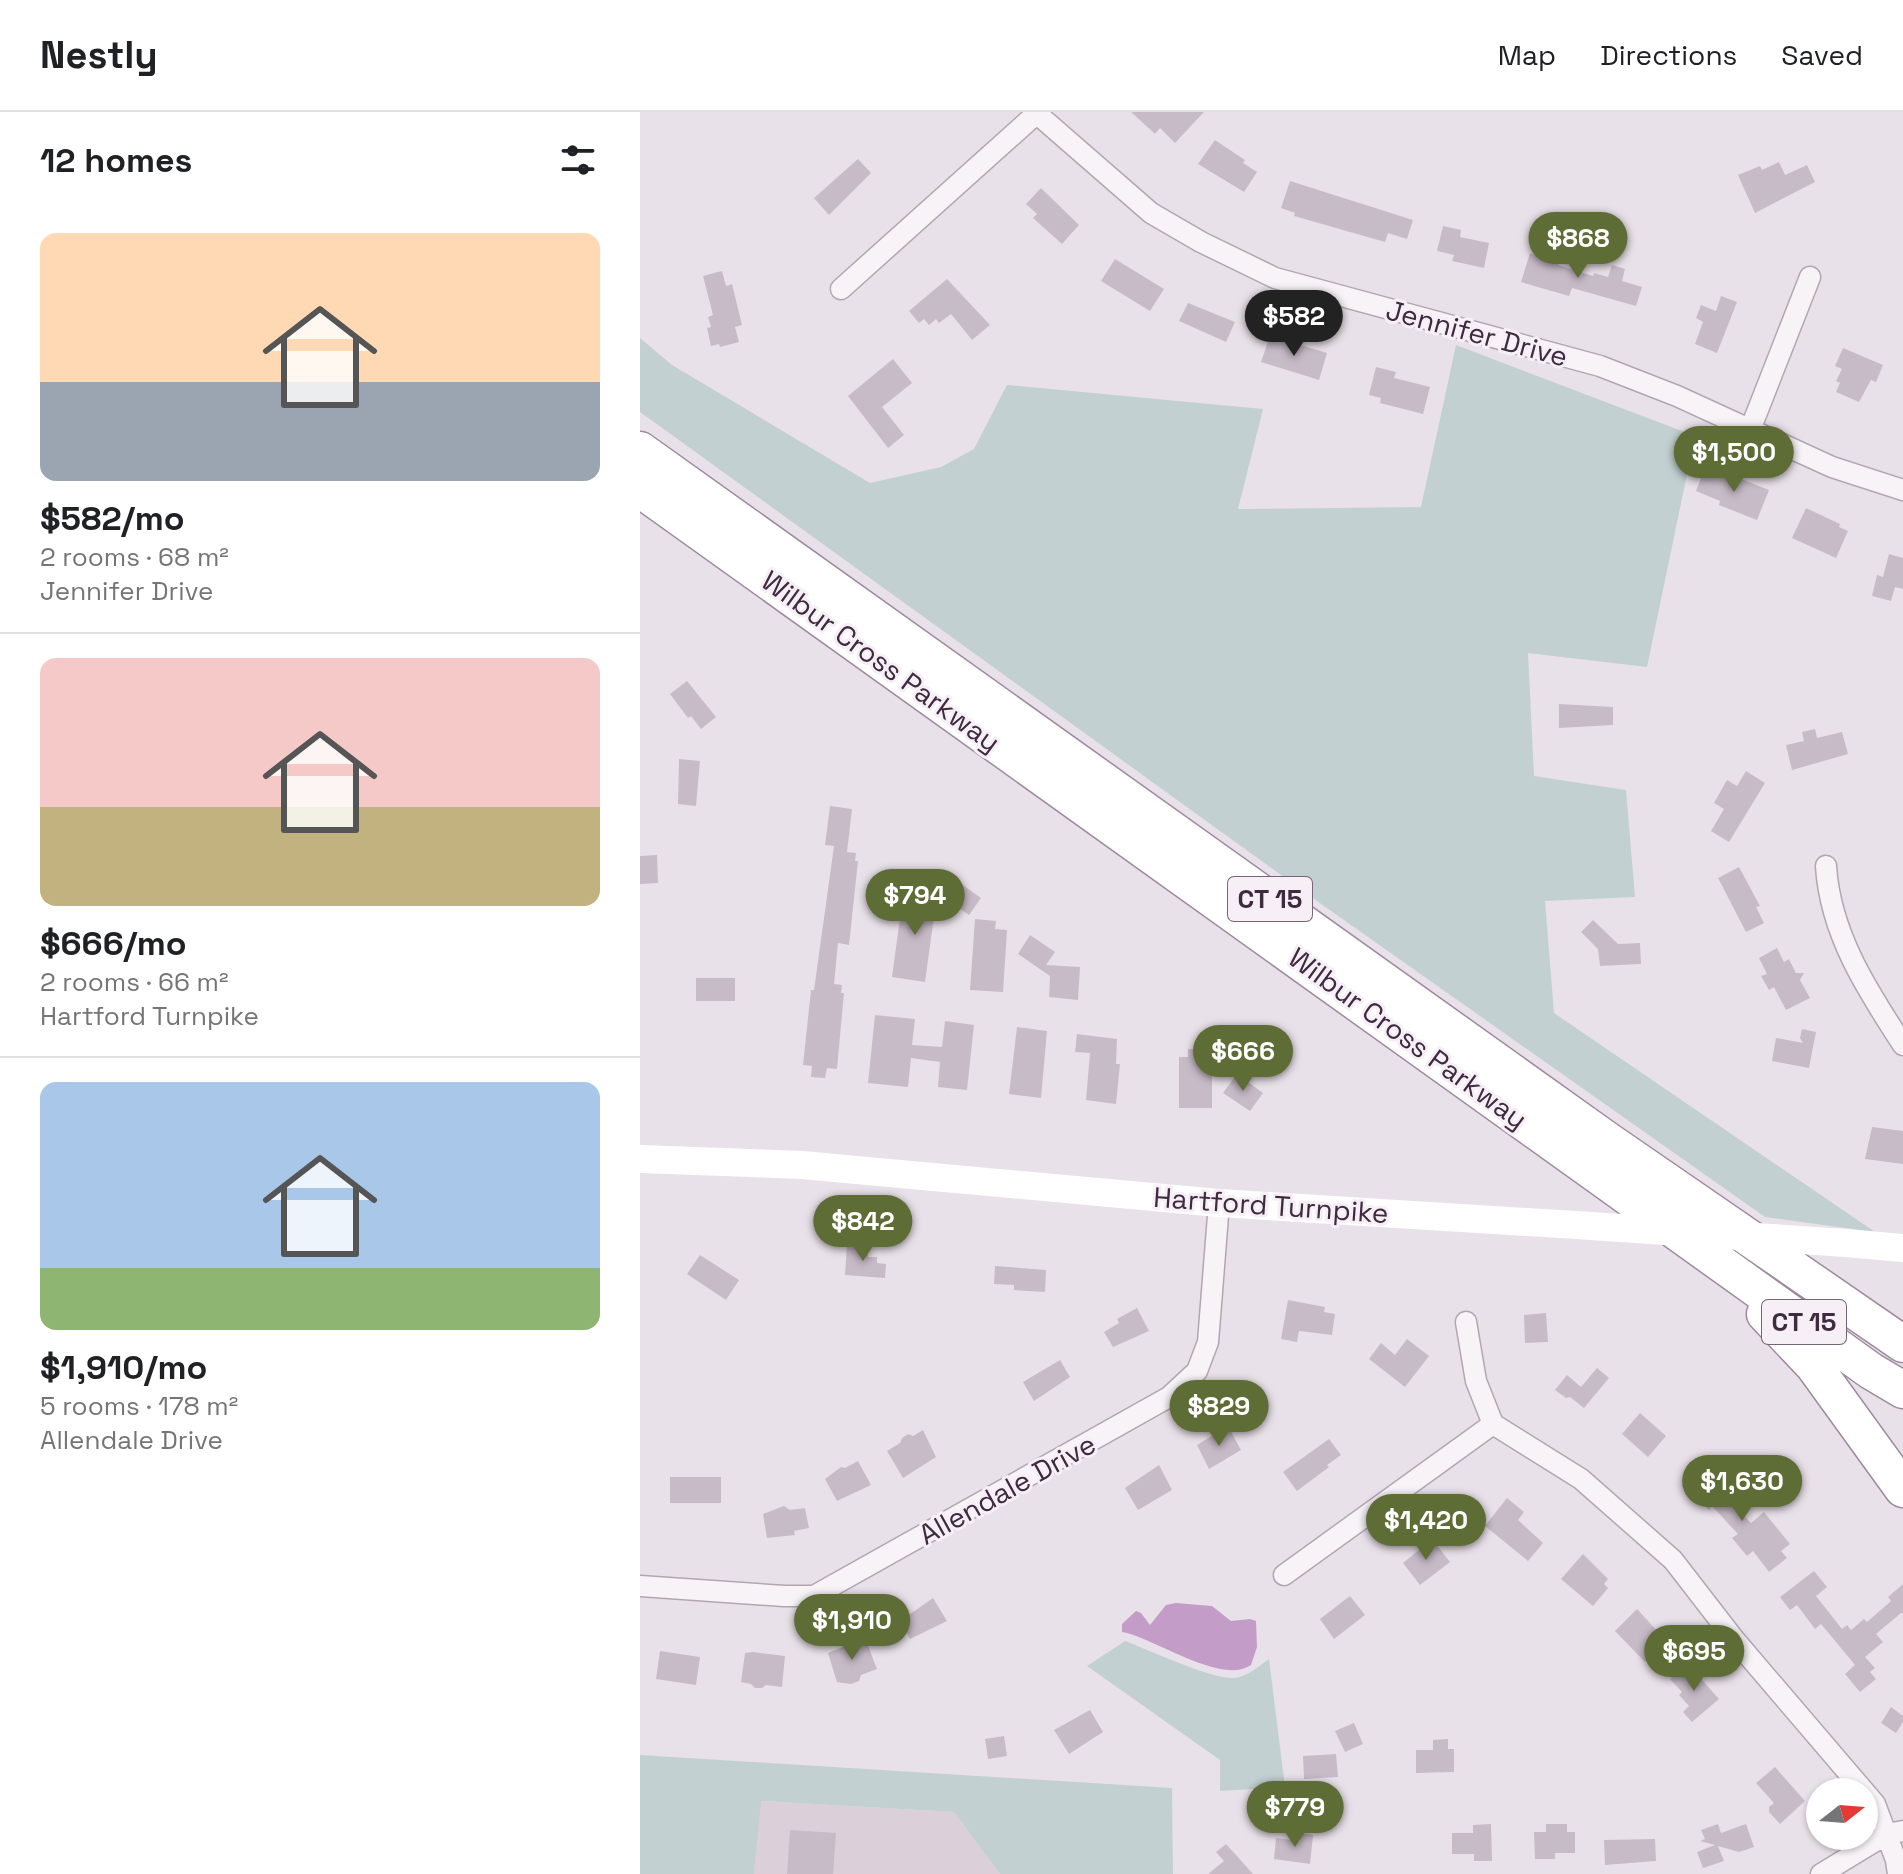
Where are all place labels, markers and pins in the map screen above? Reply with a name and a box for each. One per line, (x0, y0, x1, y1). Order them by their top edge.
pin: $868 (1531, 212, 1625, 280)
pin: $582 (1247, 290, 1341, 358)
pin: $1,500 (1669, 426, 1799, 494)
pin: $794 (868, 869, 962, 937)
pin: $666 (1196, 1025, 1290, 1093)
pin: $842 (816, 1195, 910, 1263)
pin: $829 (1172, 1380, 1266, 1448)
pin: $1,630 (1677, 1455, 1807, 1523)
pin: $1,420 (1361, 1494, 1491, 1562)
pin: $1,910 (787, 1594, 917, 1662)
pin: $695 (1647, 1625, 1741, 1693)
pin: $779 (1248, 1781, 1342, 1849)

